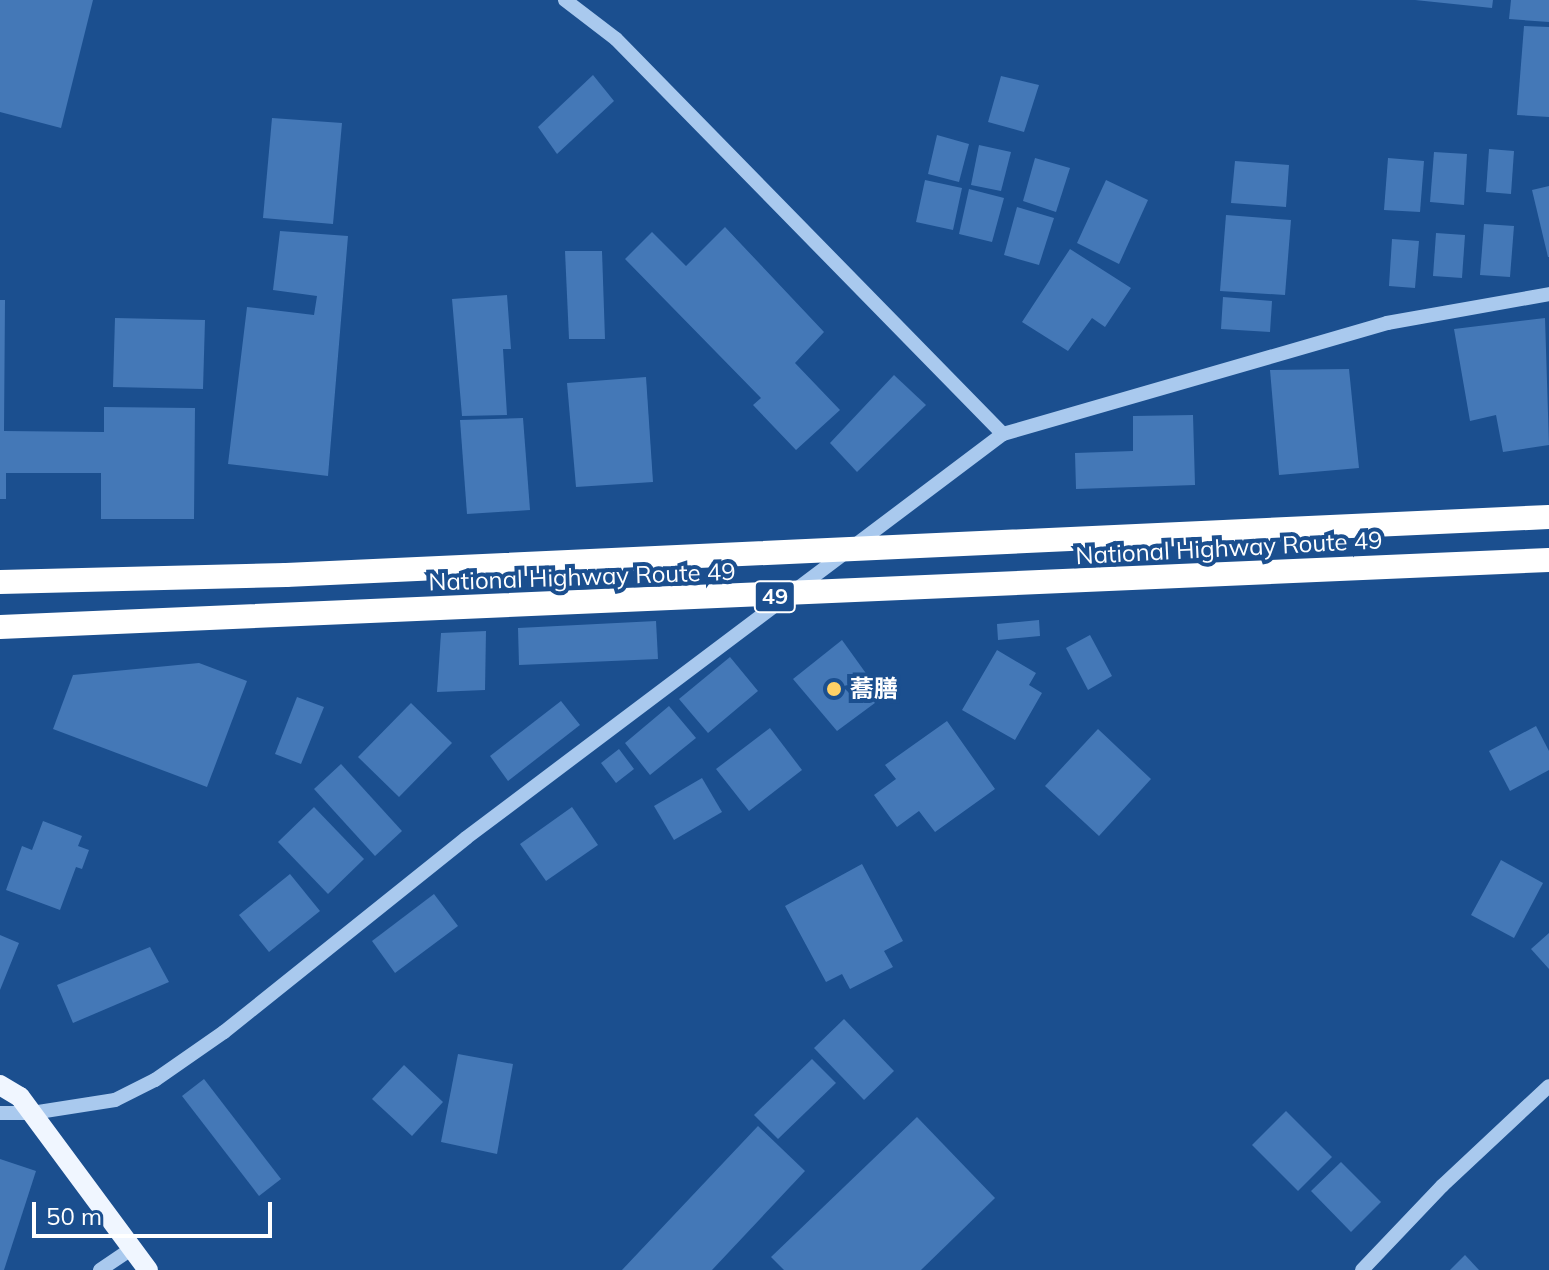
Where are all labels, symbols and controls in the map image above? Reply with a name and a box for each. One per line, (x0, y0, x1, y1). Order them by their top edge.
street label: National Highway Route 49 (1075, 526, 1383, 570)
street label: National Highway Route 49 (428, 557, 736, 597)
road number: 49 (753, 579, 797, 615)
place label: 蕎膳 (850, 675, 898, 703)
marker: 蕎膳 (825, 680, 843, 698)
scale bar (36, 1186, 276, 1236)
text: 50 m (46, 1201, 102, 1231)

